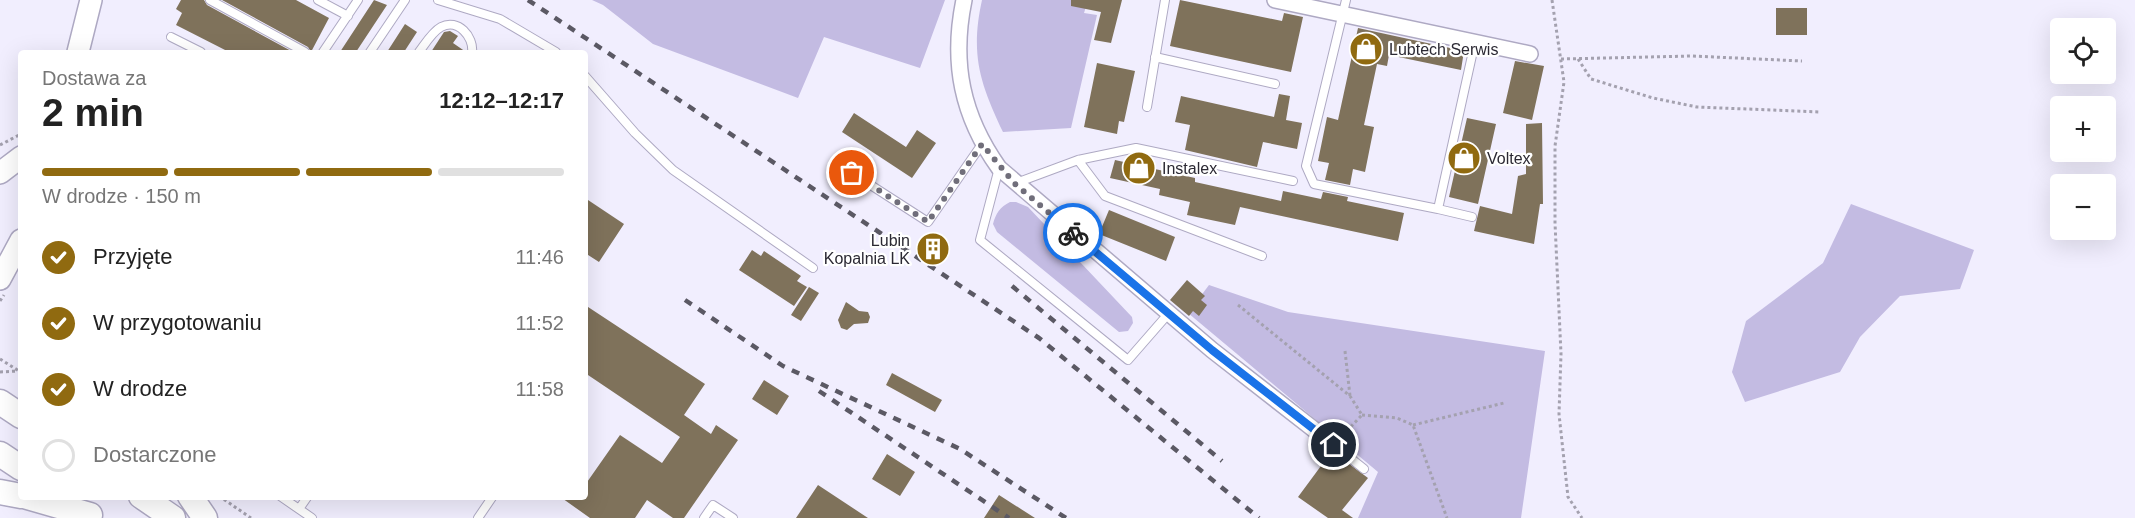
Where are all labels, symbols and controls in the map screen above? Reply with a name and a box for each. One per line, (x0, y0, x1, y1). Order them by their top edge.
map controls (2050, 18, 2116, 240)
button: locate (2050, 18, 2116, 84)
shop icon: Lubtech Serwis (1348, 31, 1384, 67)
place label: Lubtech Serwis (1389, 41, 1498, 58)
text: Dostawa za (42, 67, 147, 89)
text: 12:12–12:17 (439, 88, 564, 113)
text: 2 min (42, 91, 144, 134)
button: + (2050, 96, 2116, 162)
shop icon: Voltex (1446, 140, 1482, 176)
pin (826, 147, 877, 198)
shop icon: Instalex (1121, 150, 1157, 186)
place label: Voltex (1487, 150, 1531, 167)
icon: bag (835, 156, 868, 189)
place label: Instalex (1162, 160, 1217, 177)
button: − (2050, 174, 2116, 240)
text: W drodze · 150 m (42, 185, 201, 207)
courier (1043, 203, 1103, 263)
icon: bike (1057, 217, 1090, 250)
building icon: Lubin Kopalnia LK (915, 231, 951, 267)
place label: Lubin Kopalnia LK (824, 232, 910, 267)
icon: check (42, 241, 75, 274)
text: Przyjęte (93, 244, 172, 269)
text: 11:46 (515, 246, 564, 268)
icon: check (42, 307, 75, 340)
text: W przygotowaniu (93, 310, 262, 335)
text: 11:52 (515, 312, 564, 334)
icon: check (42, 373, 75, 406)
text: W drodze (93, 376, 187, 401)
text: 11:58 (515, 378, 564, 400)
pin (1308, 419, 1359, 470)
icon: home (1317, 428, 1350, 461)
text: Dostarczone (93, 442, 217, 467)

